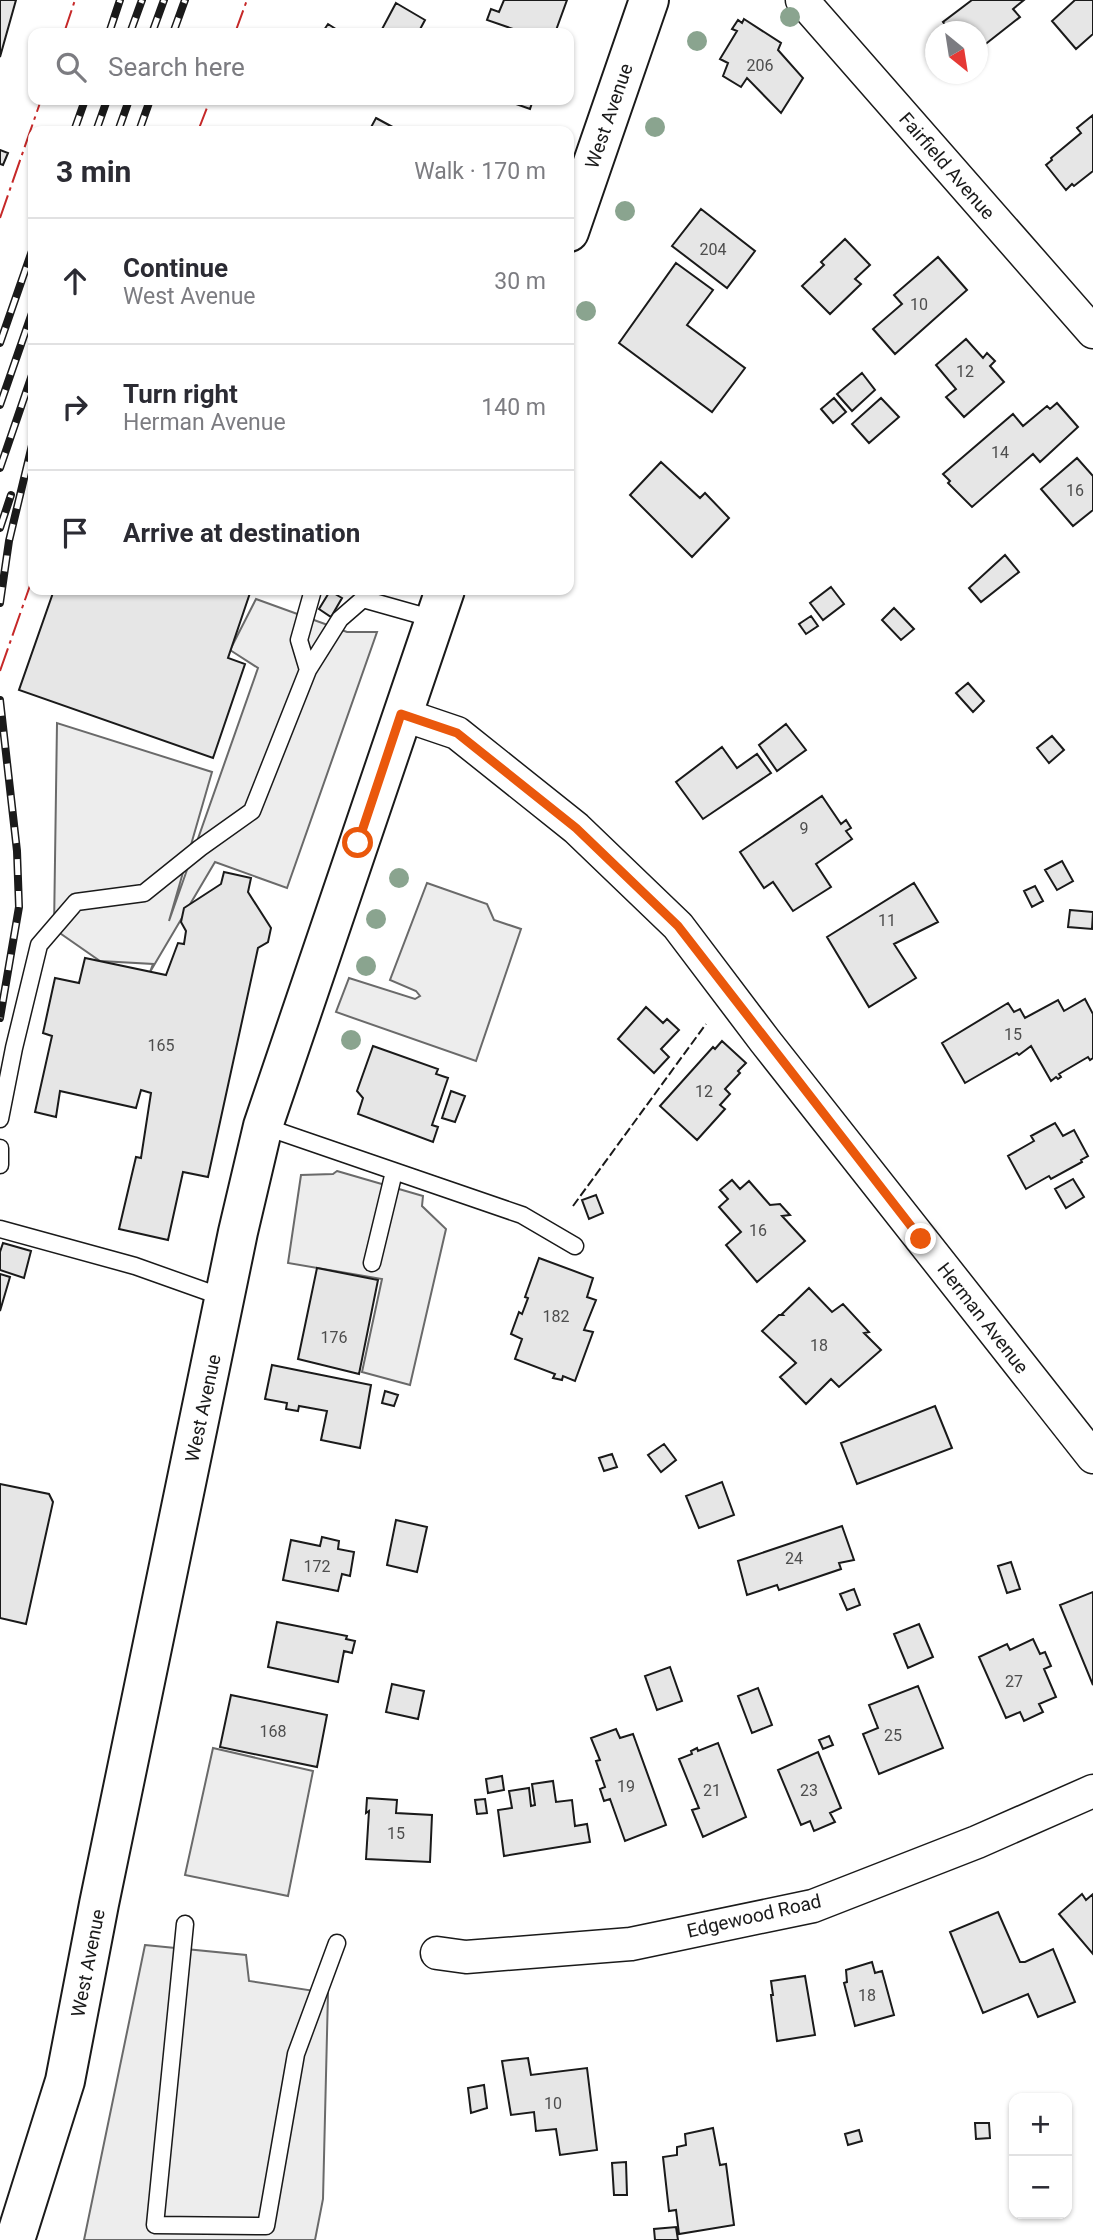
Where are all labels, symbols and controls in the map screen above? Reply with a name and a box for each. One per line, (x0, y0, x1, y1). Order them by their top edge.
north arrow (925, 21, 988, 84)
search box (28, 28, 574, 105)
icon: search (52, 48, 90, 86)
text: Search here (108, 52, 245, 82)
house number: 206 (747, 56, 773, 75)
street label: West Avenue (580, 60, 638, 172)
street label: Fairfield Avenue (894, 108, 1000, 224)
text: 3 min (56, 154, 131, 189)
text: Walk · 170 m (414, 158, 546, 185)
house number: 204 (700, 240, 726, 259)
text: Continue (123, 253, 228, 283)
icon: ahead (56, 262, 94, 300)
text: 30 m (494, 268, 546, 295)
text: West Avenue (123, 283, 256, 310)
house number: 10 (910, 295, 928, 314)
house number: 12 (956, 362, 974, 381)
text: Turn right (123, 379, 238, 409)
icon: right (56, 388, 94, 426)
text: 140 m (481, 394, 546, 421)
text: Herman Avenue (123, 409, 286, 436)
house number: 14 (991, 443, 1009, 462)
house number: 16 (1066, 481, 1084, 500)
icon: arrive (56, 514, 94, 552)
text: Arrive at destination (123, 518, 360, 548)
house number: 9 (800, 819, 809, 838)
route start (342, 827, 373, 858)
house number: 11 (878, 911, 896, 930)
house number: 15 (1004, 1025, 1022, 1044)
house number: 165 (148, 1036, 174, 1055)
house number: 12 (695, 1082, 713, 1101)
house number: 16 (749, 1221, 767, 1240)
route end (905, 1223, 936, 1254)
street label: Herman Avenue (933, 1258, 1033, 1378)
house number: 182 (543, 1307, 569, 1326)
house number: 176 (321, 1328, 347, 1347)
house number: 18 (810, 1336, 828, 1355)
street label: West Avenue (180, 1352, 226, 1464)
house number: 24 (785, 1549, 803, 1568)
house number: 172 (304, 1557, 330, 1576)
house number: 27 (1005, 1672, 1023, 1691)
house number: 168 (260, 1722, 286, 1741)
house number: 25 (884, 1726, 902, 1745)
house number: 19 (617, 1777, 635, 1796)
house number: 21 (703, 1781, 721, 1800)
house number: 23 (800, 1781, 818, 1800)
house number: 15 (387, 1824, 405, 1843)
street label: Edgewood Road (685, 1889, 823, 1943)
street label: West Avenue (66, 1907, 110, 2019)
house number: 18 (858, 1986, 876, 2005)
map controls (1009, 2093, 1072, 2219)
button: + (1009, 2093, 1072, 2156)
house number: 10 (544, 2094, 562, 2113)
button: − (1009, 2156, 1072, 2219)

